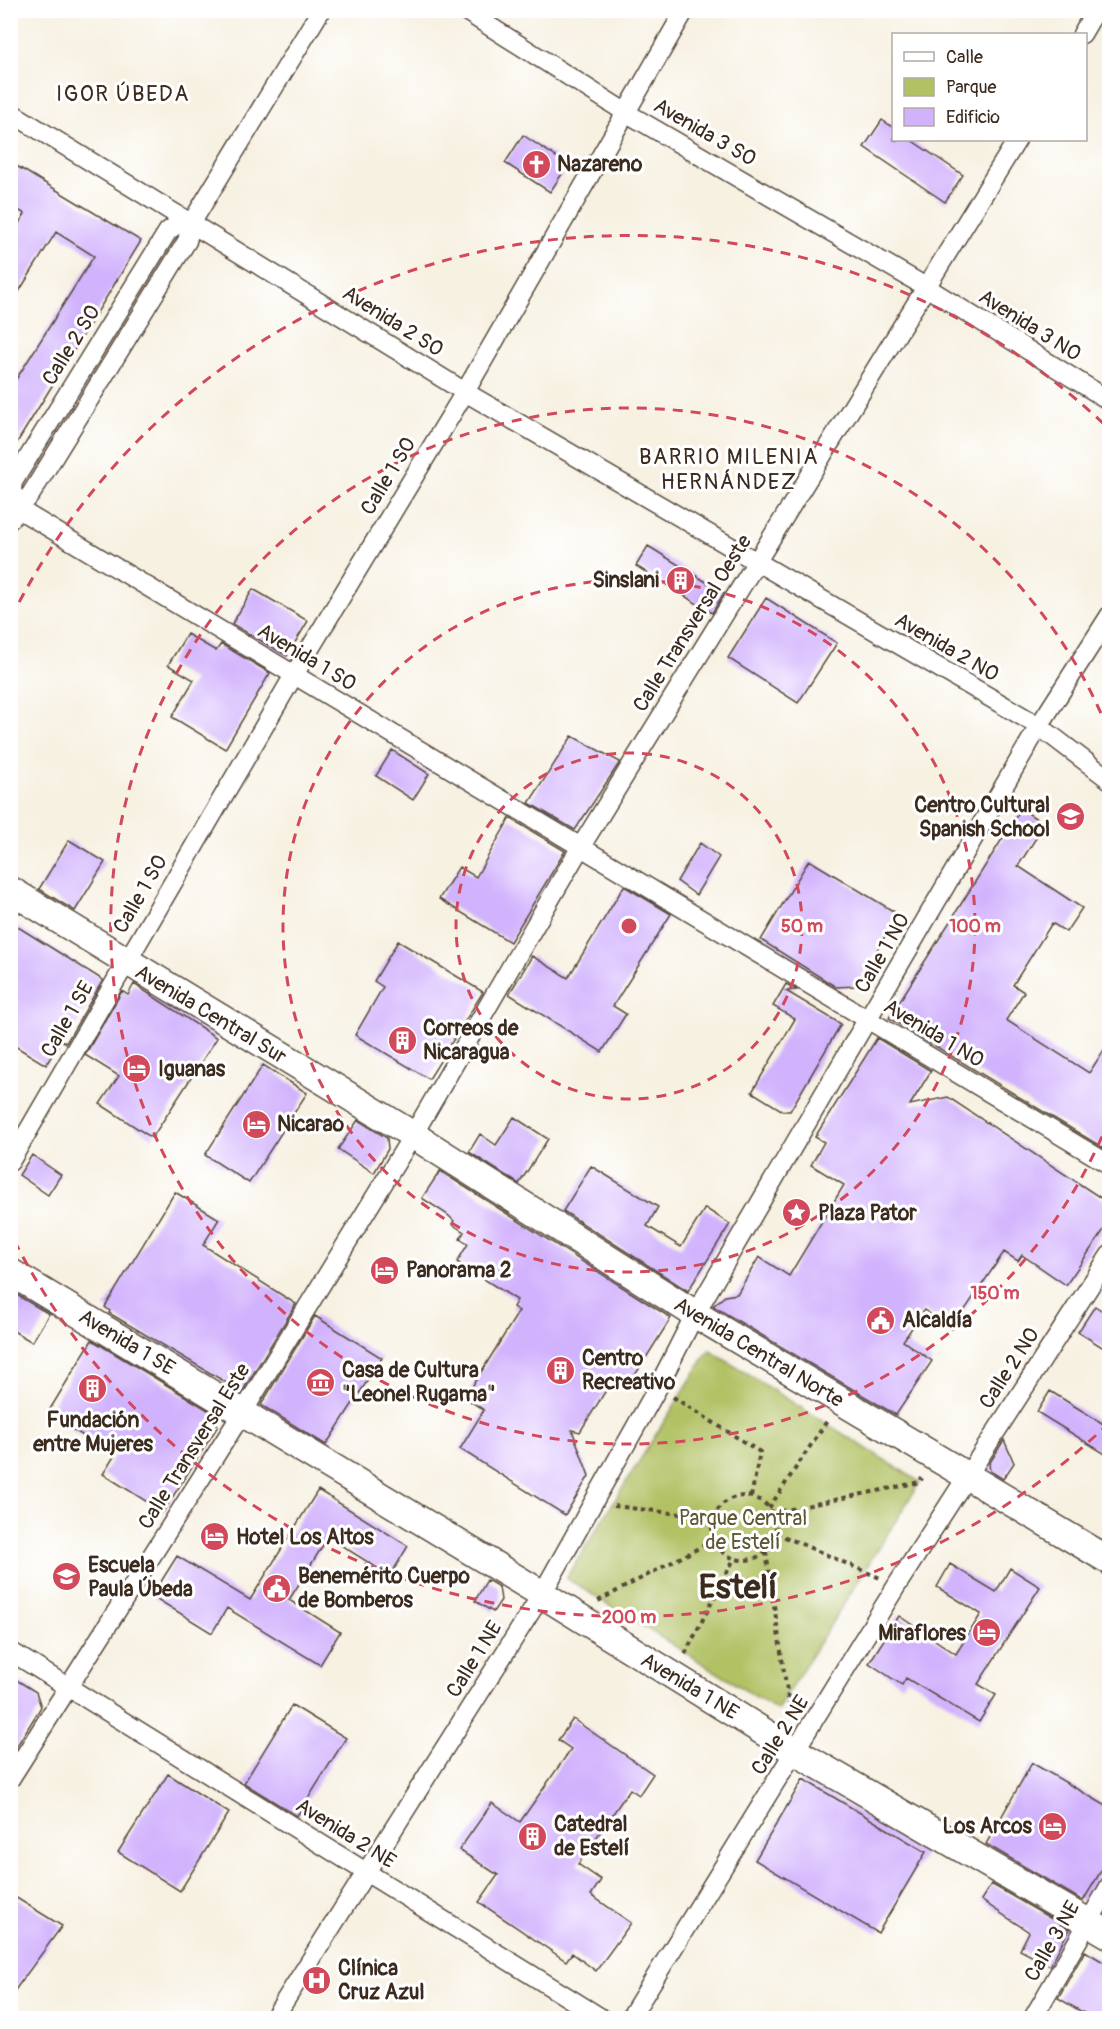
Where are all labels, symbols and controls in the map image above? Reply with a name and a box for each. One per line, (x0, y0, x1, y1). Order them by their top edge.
legend (892, 33, 1087, 141)
text: Calle (946, 46, 983, 69)
text: Parque (946, 76, 996, 99)
district label: IGOR ÚBEDA (56, 80, 190, 108)
street label: Avenida 3 SO (649, 92, 761, 173)
text: Edificio (946, 106, 1000, 129)
church icon: Nazareno (520, 148, 552, 180)
place label: Nazareno (557, 151, 643, 178)
street label: Avenida 2 SO (337, 280, 448, 363)
street label: Avenida 3 NO (973, 283, 1086, 368)
street label: Calle 2 SO (36, 300, 107, 390)
street label: Calle 1 SO (355, 432, 422, 520)
district label: BARRIO MILENIA HERNÁNDEZ (639, 443, 819, 496)
street label: Calle Transversal Oeste (627, 529, 758, 717)
building icon: Sinslani (664, 564, 696, 596)
place label: Sinslani (593, 567, 659, 594)
street label: Avenida 2 NO (890, 607, 1004, 688)
street label: Avenida 1 SO (252, 617, 361, 697)
place label: Centro Cultural Spanish School (914, 792, 1050, 843)
school or university icon: Centro Cultural Spanish School (1055, 801, 1087, 833)
street label: Calle 1 SO (107, 850, 174, 938)
street label: Calle 1 NO (849, 908, 916, 998)
text: 50 m (781, 915, 823, 938)
text: 100 m (949, 915, 1001, 938)
centre of rings (619, 916, 639, 936)
street label: Avenida Central Sur (130, 959, 292, 1071)
street label: Calle 1 SE (35, 976, 100, 1062)
street label: Avenida 1 NO (879, 993, 989, 1074)
place label: Correos de Nicaragua (423, 1015, 519, 1066)
building icon: Correos de Nicaragua (386, 1024, 418, 1056)
hotel icon: Iguanas (121, 1053, 153, 1085)
place label: Iguanas (158, 1056, 226, 1083)
hotel icon: Nicarao (240, 1108, 272, 1140)
place label: Nicarao (277, 1111, 345, 1138)
place icon: Plaza Pator (781, 1197, 813, 1229)
place label: Plaza Pator (818, 1200, 917, 1227)
hotel icon: Panorama 2 (369, 1254, 401, 1286)
place label: Panorama 2 (406, 1257, 512, 1284)
text: 150 m (971, 1282, 1020, 1305)
street label: Avenida Central Norte (669, 1291, 849, 1414)
street label: Avenida 1 SE (74, 1303, 180, 1382)
public building icon: Alcaldía (865, 1304, 897, 1336)
place label: Alcaldía (902, 1307, 972, 1334)
street label: Calle 2 NO (973, 1323, 1046, 1414)
place label: Centro Recreativo (582, 1345, 676, 1396)
building icon: Centro Recreativo (545, 1354, 577, 1386)
street label: Calle Transversal Este (132, 1357, 257, 1535)
place label: Casa de Cultura "Leonel Rugama" (342, 1357, 496, 1408)
museum icon: Casa de Cultura "Leonel Rugama" (305, 1366, 337, 1398)
building icon: Fundación entre Mujeres (77, 1373, 109, 1405)
place label: Fundación entre Mujeres (32, 1407, 153, 1458)
park label: Parque Central de Estelí (679, 1505, 807, 1556)
hotel icon: Hotel Los Altos (199, 1521, 231, 1553)
place label: Hotel Los Altos (236, 1524, 374, 1551)
place label: Escuela Paula Úbeda (88, 1552, 193, 1603)
school or university icon: Escuela Paula Úbeda (51, 1561, 83, 1593)
place label: Benemérito Cuerpo de Bomberos (298, 1563, 470, 1614)
district label: Estelí (699, 1567, 777, 1608)
public building icon: Benemérito Cuerpo de Bomberos (261, 1572, 293, 1604)
text: 200 m (602, 1606, 656, 1629)
street label: Calle 1 NE (440, 1616, 509, 1703)
hotel icon: Miraflores (971, 1617, 1003, 1649)
place label: Miraflores (878, 1620, 967, 1647)
street label: Avenida 1 NE (636, 1647, 744, 1726)
street label: Calle 2 NE (745, 1690, 816, 1780)
street label: Avenida 2 NE (290, 1792, 401, 1875)
hotel icon: Los Arcos (1037, 1810, 1069, 1842)
place label: Catedral de Estelí (554, 1811, 630, 1862)
place label: Los Arcos (942, 1813, 1033, 1840)
building icon: Catedral de Estelí (517, 1820, 549, 1852)
street label: Calle 3 NE (1018, 1896, 1086, 1987)
place label: Clínica Cruz Azul (338, 1955, 424, 2006)
hospital icon: Clínica Cruz Azul (301, 1964, 333, 1996)

